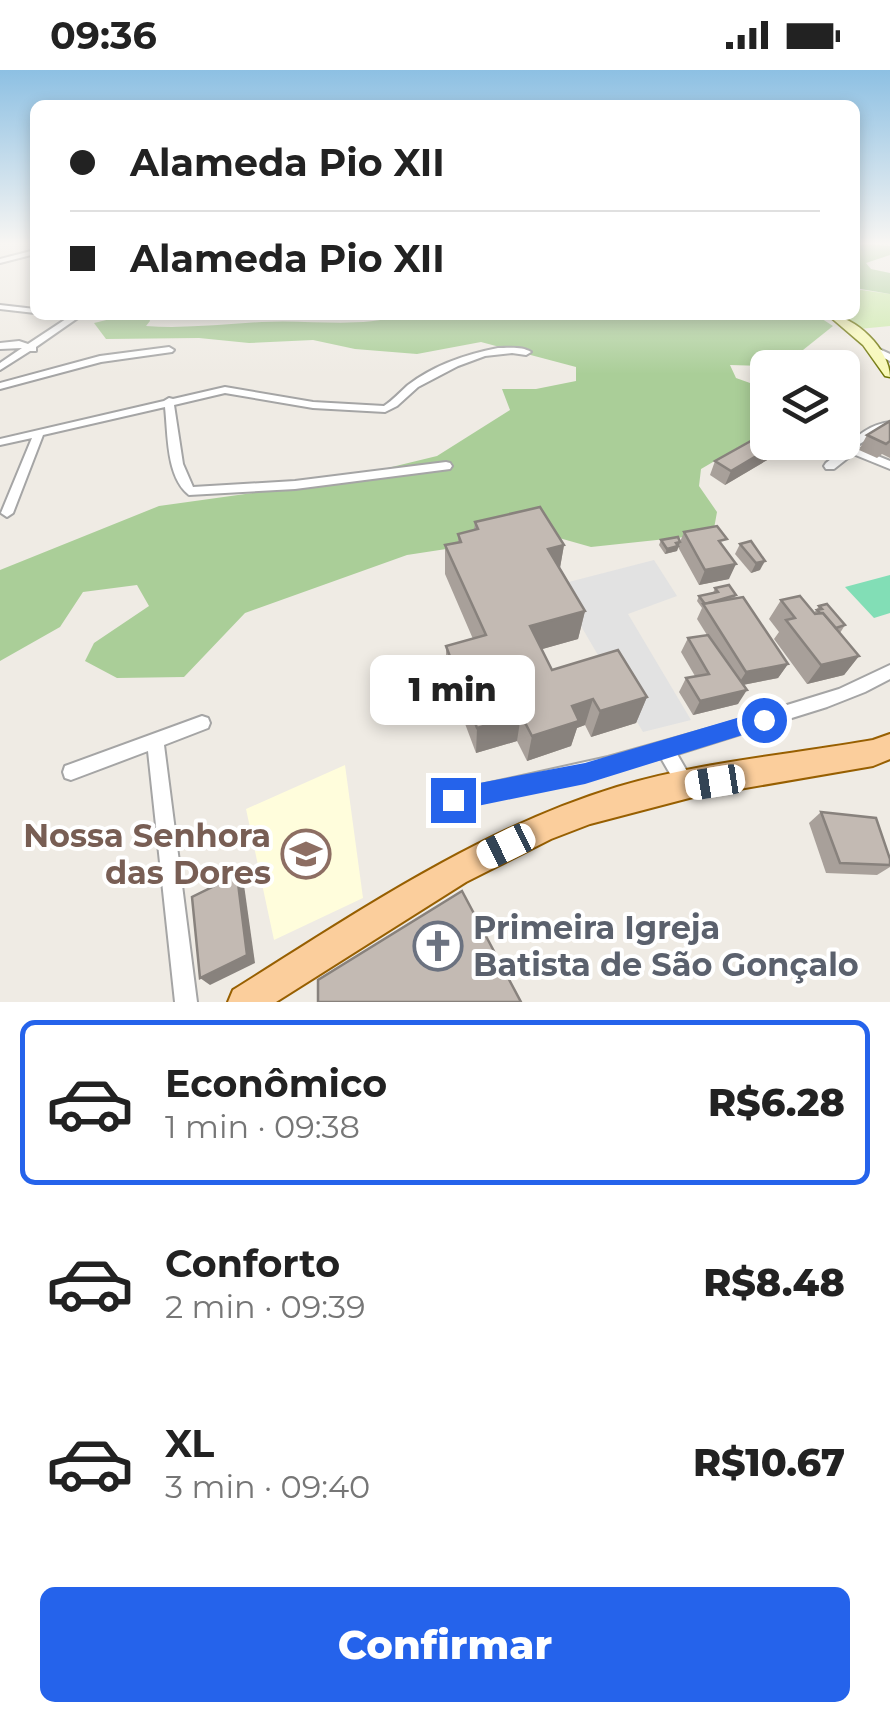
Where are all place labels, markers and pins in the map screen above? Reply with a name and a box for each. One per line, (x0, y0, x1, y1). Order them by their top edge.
place label: Nossa Senhora das Dores (23, 816, 271, 892)
school or university icon: Nossa Senhora das Dores (280, 828, 332, 880)
place label: Primeira Igreja Batista de São Gonçalo (473, 908, 859, 984)
church icon: Primeira Igreja Batista de São Gonçalo (412, 920, 464, 972)

